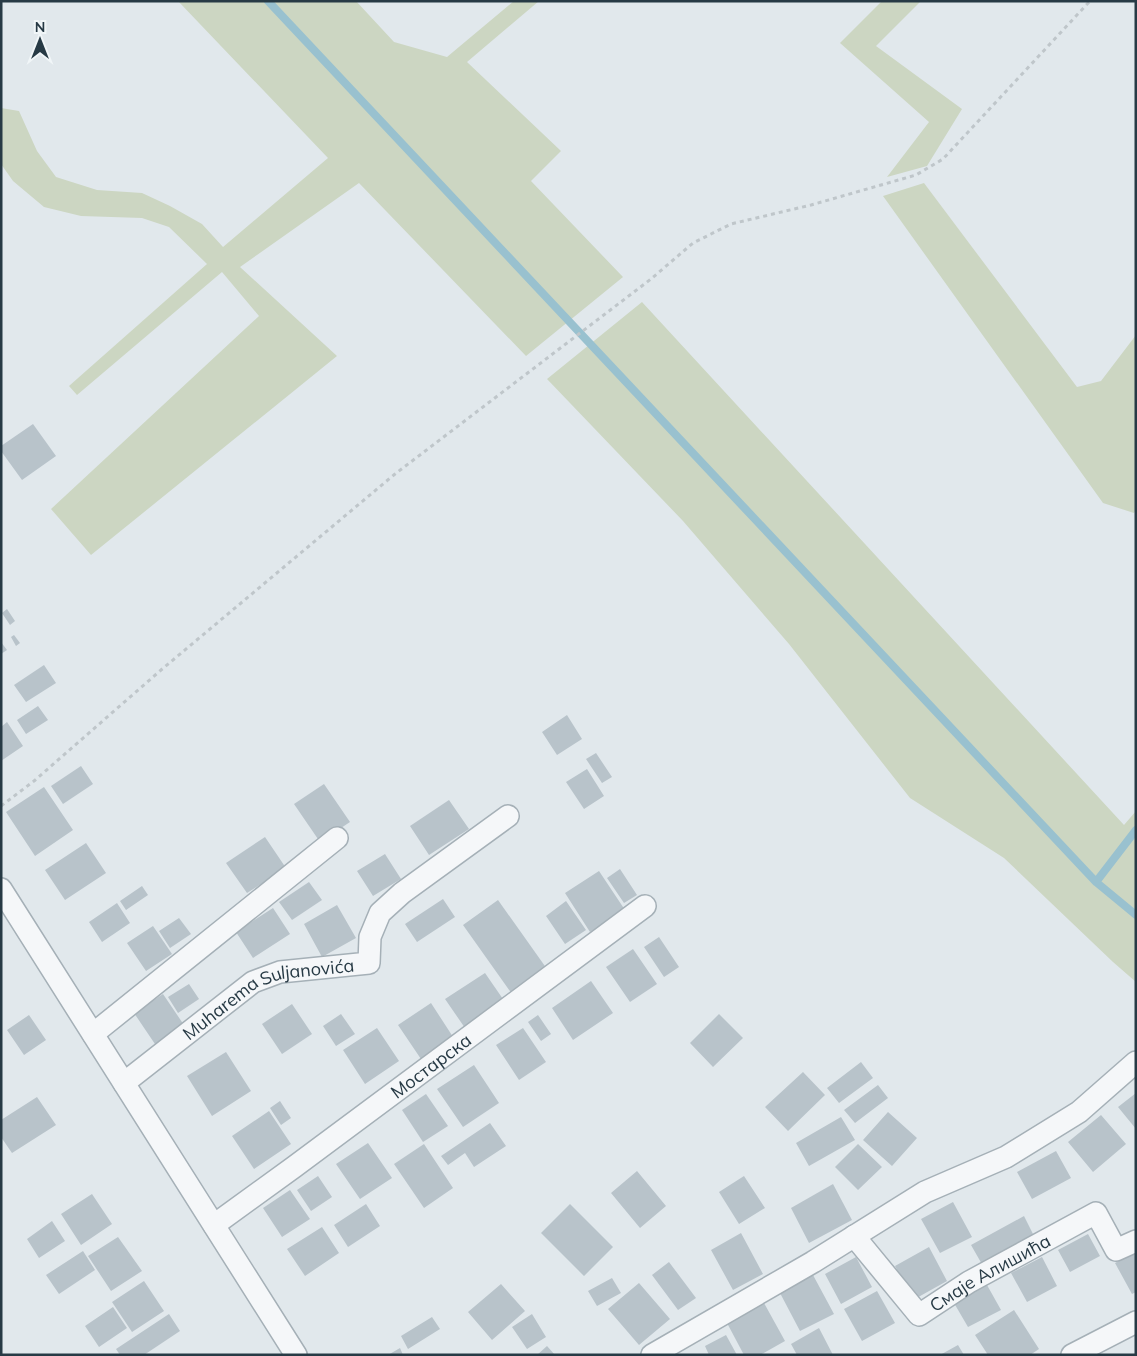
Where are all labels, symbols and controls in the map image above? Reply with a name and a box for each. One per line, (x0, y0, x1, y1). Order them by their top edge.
north arrow (15, 15, 65, 65)
text: N (35, 18, 45, 36)
street label: Muharema Suljanovića (178, 953, 355, 1045)
street label: Мостарска (386, 1028, 476, 1103)
street label: Смаје Алишића (925, 1228, 1054, 1317)

